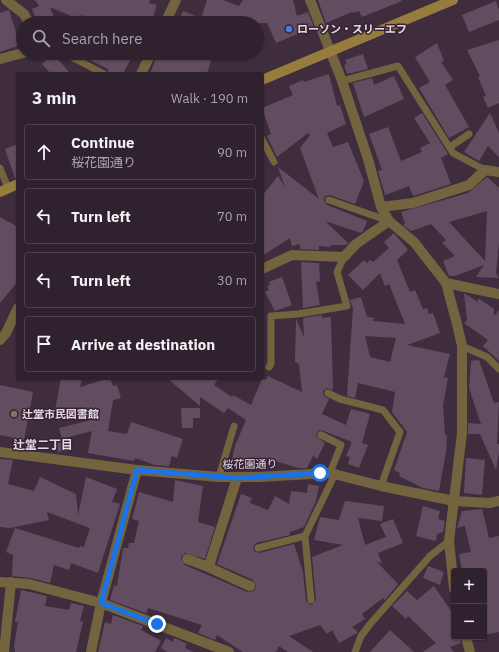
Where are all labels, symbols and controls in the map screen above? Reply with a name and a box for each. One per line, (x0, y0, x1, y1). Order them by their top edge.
search box (16, 16, 264, 60)
place label: ローソン・スリーエフ (297, 22, 407, 36)
marker: ローソン・スリーエフ (284, 24, 294, 34)
icon: search (30, 27, 52, 49)
text: Search here (62, 29, 142, 48)
text: 3 min (32, 87, 76, 109)
text: Walk · 190 m (171, 90, 248, 107)
text: Continue (71, 133, 135, 152)
icon: ahead (33, 141, 55, 163)
text: 90 m (217, 144, 247, 161)
text: 桜花園通り (71, 154, 136, 171)
icon: left (33, 205, 55, 227)
text: Turn left (71, 207, 131, 226)
text: 70 m (217, 208, 247, 225)
icon: left (33, 269, 55, 291)
text: Turn left (71, 271, 131, 290)
text: 30 m (217, 272, 247, 289)
icon: arrive (33, 333, 55, 355)
text: Arrive at destination (71, 335, 215, 354)
place label: 辻堂市民図書館 (22, 407, 99, 421)
marker: 辻堂市民図書館 (9, 409, 19, 419)
district label: 辻堂二丁目 (13, 437, 73, 452)
street label: 桜花園通り (222, 457, 278, 471)
route start (311, 464, 329, 482)
map controls (451, 568, 487, 640)
button: + (451, 568, 487, 604)
button: − (451, 604, 487, 640)
route end (148, 615, 166, 633)

